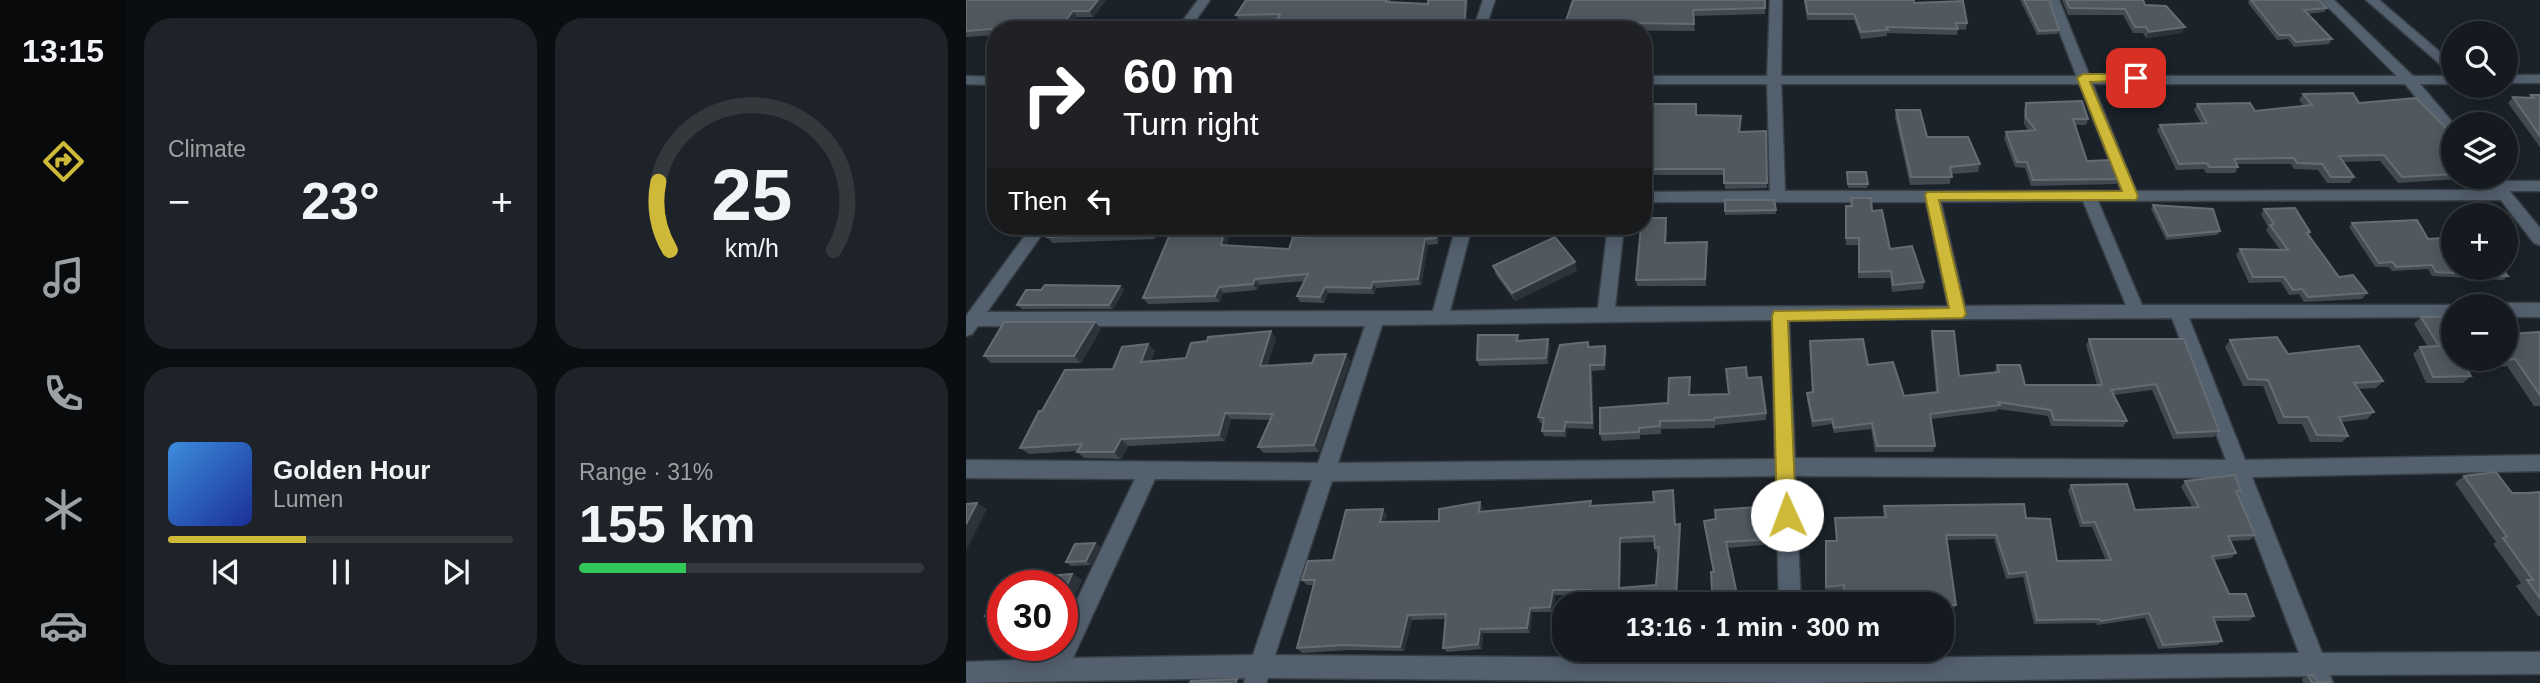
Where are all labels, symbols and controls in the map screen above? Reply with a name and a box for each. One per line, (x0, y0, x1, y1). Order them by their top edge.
map controls (2441, 21, 2518, 371)
button: search (2441, 21, 2518, 98)
text: 13:15 (22, 33, 104, 69)
pin (2106, 48, 2166, 108)
icon: right (1008, 49, 1099, 140)
text: 60 m (1123, 49, 1235, 103)
icon: arrive (2117, 59, 2155, 97)
text: Turn right (1123, 106, 1259, 142)
button: layers (2441, 112, 2518, 189)
text: Climate (168, 136, 246, 162)
icon: directions (39, 137, 88, 186)
text: 25 (711, 154, 792, 235)
text: 23° (301, 172, 380, 230)
text: − (168, 181, 190, 223)
text: + (491, 181, 513, 223)
icon: left (1081, 182, 1119, 220)
text: Then (1008, 186, 1067, 216)
button: + (2441, 203, 2518, 280)
text: km/h (724, 233, 779, 261)
icon: music (39, 253, 88, 302)
button: − (2441, 294, 2518, 371)
icon: phone (39, 369, 88, 418)
text: Golden Hour (273, 455, 430, 485)
text: Range · 31% (579, 459, 713, 485)
position arrow (1750, 478, 1824, 552)
icon: climate (39, 485, 88, 534)
text: Lumen (273, 486, 343, 512)
text: 155 km (579, 495, 755, 553)
icon: previous (207, 553, 245, 591)
icon: pause (322, 553, 360, 591)
icon: next (437, 553, 475, 591)
speed limit sign: 30 (987, 570, 1078, 661)
icon: car (39, 601, 88, 650)
text: 13:16 · 1 min · 300 m (1626, 612, 1880, 642)

